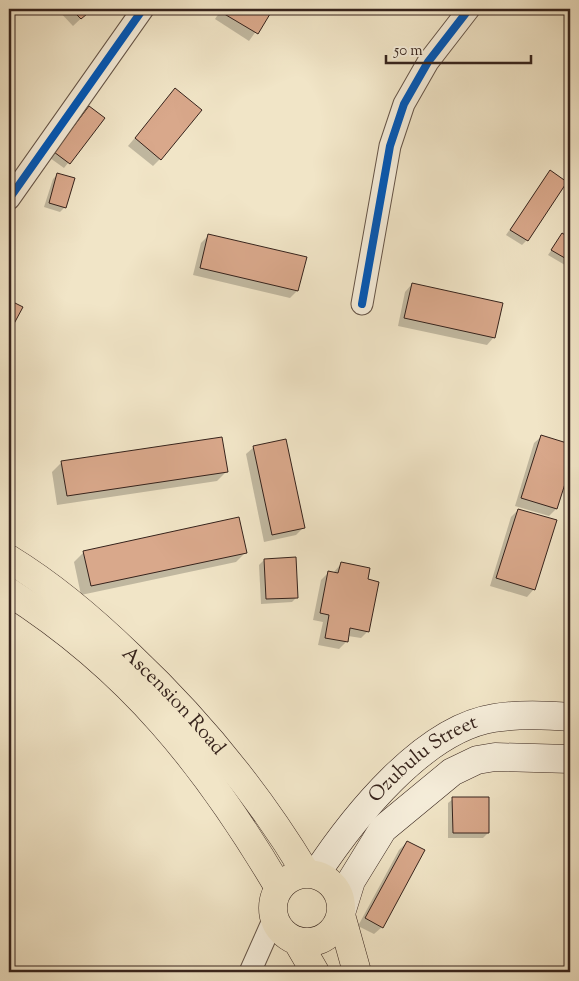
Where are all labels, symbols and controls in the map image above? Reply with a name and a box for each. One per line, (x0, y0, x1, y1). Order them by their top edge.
scale bar (386, 32, 532, 64)
text: 50 m (393, 41, 423, 62)
street label: Ascension Road (115, 640, 232, 762)
street label: Ozubulu Street (362, 708, 482, 810)

